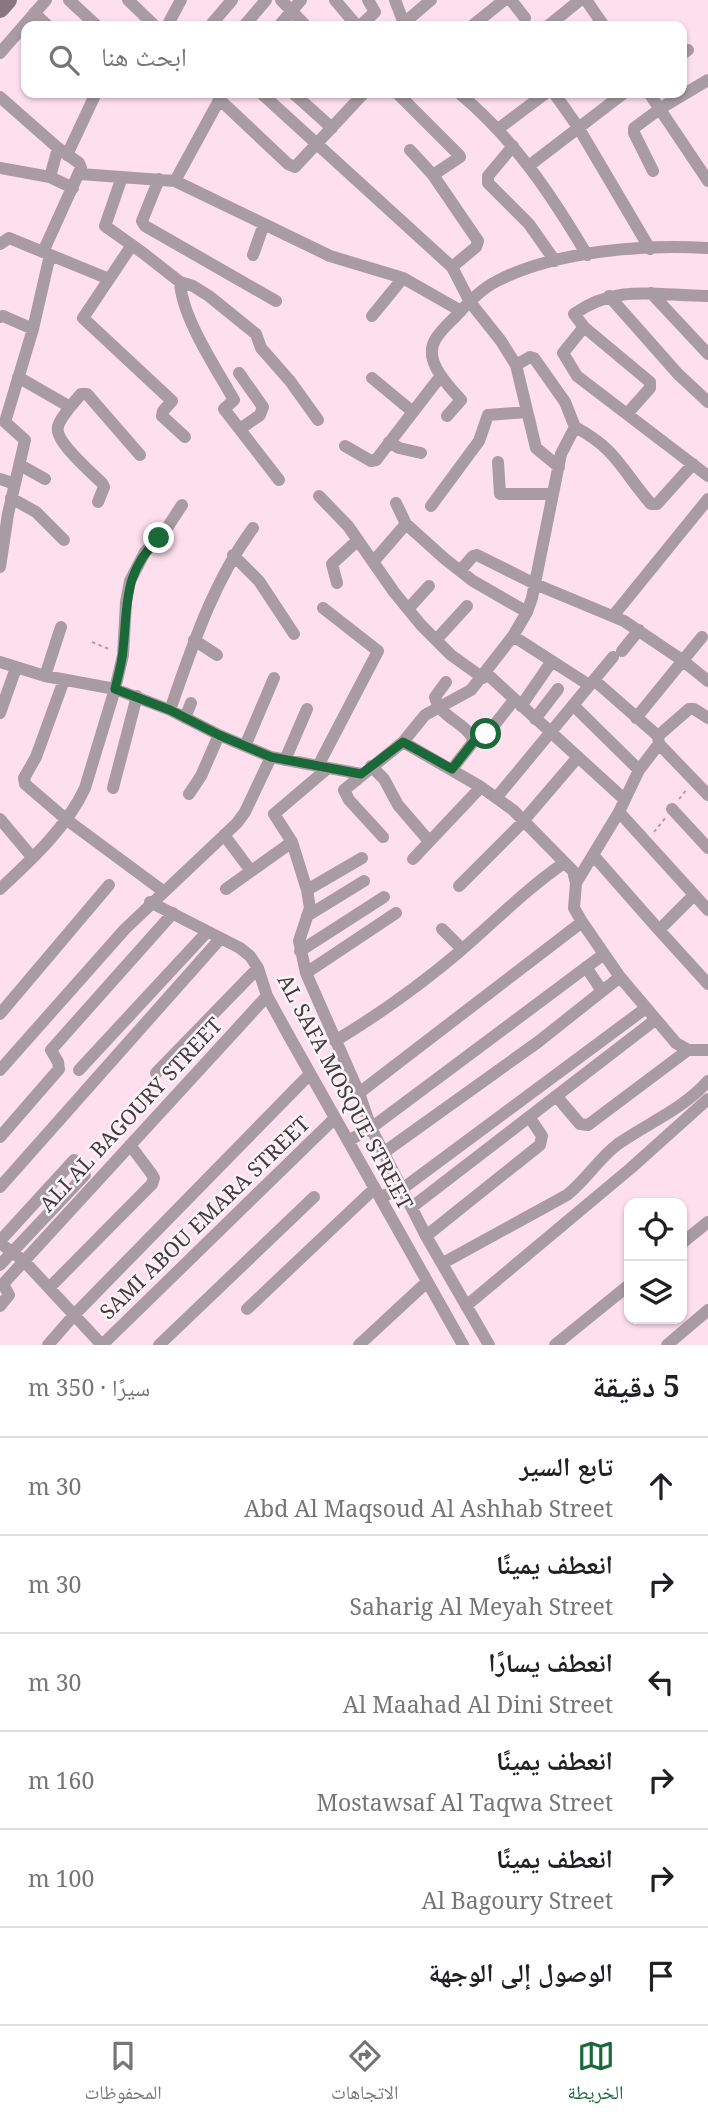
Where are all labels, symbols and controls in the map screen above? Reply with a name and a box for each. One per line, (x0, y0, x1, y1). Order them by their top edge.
search box (21, 21, 687, 98)
text: ابحث هنا (101, 38, 187, 74)
icon: search (45, 41, 83, 79)
route end (143, 522, 174, 553)
route start (470, 718, 501, 749)
street label: AL SAFA MOSQUE STREET (272, 969, 420, 1214)
street label: ALI AL BAGOURY STREET (33, 1011, 228, 1218)
street label: SAMI ABOU EMARA STREET (93, 1109, 315, 1325)
map controls (624, 1198, 687, 1324)
button: locate (624, 1198, 687, 1261)
button: layers (624, 1261, 687, 1324)
text: 5 دقيقة (592, 1365, 680, 1406)
text: سيرًا · 350 m (28, 1371, 150, 1403)
text: تابع السير (520, 1448, 613, 1484)
icon: ahead (642, 1467, 680, 1505)
text: 30 m (28, 1470, 81, 1502)
text: Abd Al Maqsoud Al Ashhab Street (244, 1492, 613, 1524)
text: انعطف يمينًا (496, 1546, 613, 1582)
icon: right (642, 1565, 680, 1603)
text: 30 m (28, 1568, 81, 1600)
text: Saharig Al Meyah Street (350, 1590, 613, 1622)
text: انعطف يسارًا (488, 1644, 613, 1680)
icon: left (642, 1663, 680, 1701)
text: 30 m (28, 1666, 81, 1698)
text: Al Maahad Al Dini Street (343, 1688, 613, 1720)
text: انعطف يمينًا (496, 1742, 613, 1778)
icon: right (642, 1761, 680, 1799)
text: 160 m (28, 1764, 94, 1796)
text: Mostawsaf Al Taqwa Street (316, 1786, 613, 1818)
text: انعطف يمينًا (496, 1840, 613, 1876)
icon: right (642, 1859, 680, 1897)
text: 100 m (28, 1862, 94, 1894)
text: Al Bagoury Street (421, 1884, 613, 1916)
text: الوصول إلى الوجهة (429, 1954, 613, 1990)
icon: arrive (642, 1957, 680, 1995)
tab: المحفوظات (85, 2037, 162, 2111)
tab: الاتجاهات (331, 2037, 398, 2111)
tab: الخريطة (568, 2037, 623, 2111)

